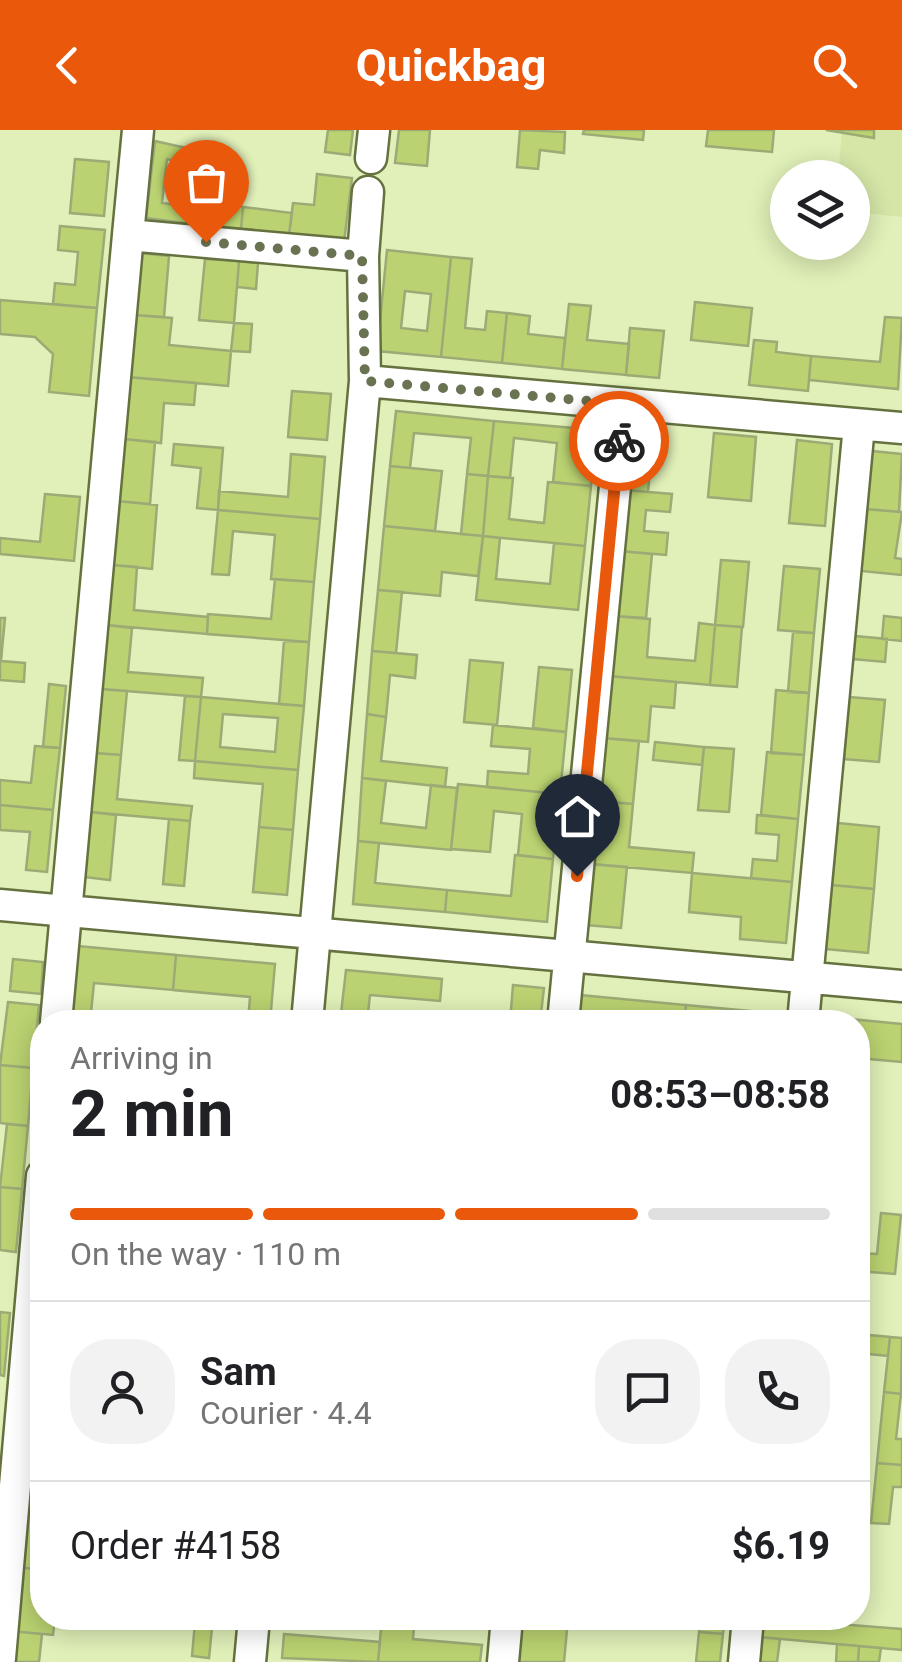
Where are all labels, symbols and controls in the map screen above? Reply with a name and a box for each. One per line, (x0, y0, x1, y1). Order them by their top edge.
icon: back (40, 38, 95, 93)
icon: search (807, 38, 862, 93)
text: Quickbag (356, 39, 546, 92)
pin (164, 140, 249, 243)
icon: bag (179, 155, 234, 210)
map controls (770, 160, 870, 260)
button: layers (770, 160, 870, 260)
courier (569, 391, 669, 491)
icon: bike (592, 414, 647, 469)
pin (535, 774, 620, 877)
icon: home (550, 789, 605, 844)
text: Arriving in (70, 1039, 213, 1077)
text: 08:53–08:58 (610, 1073, 830, 1117)
text: 2 min (70, 1076, 233, 1152)
text: On the way · 110 m (70, 1235, 341, 1273)
button: person (70, 1339, 175, 1444)
button: chat (595, 1339, 700, 1444)
button: phone (725, 1339, 830, 1444)
text: Sam (200, 1350, 277, 1394)
text: Courier · 4.4 (200, 1394, 372, 1432)
text: Order #4158 (70, 1524, 281, 1568)
text: $6.19 (732, 1524, 830, 1568)

